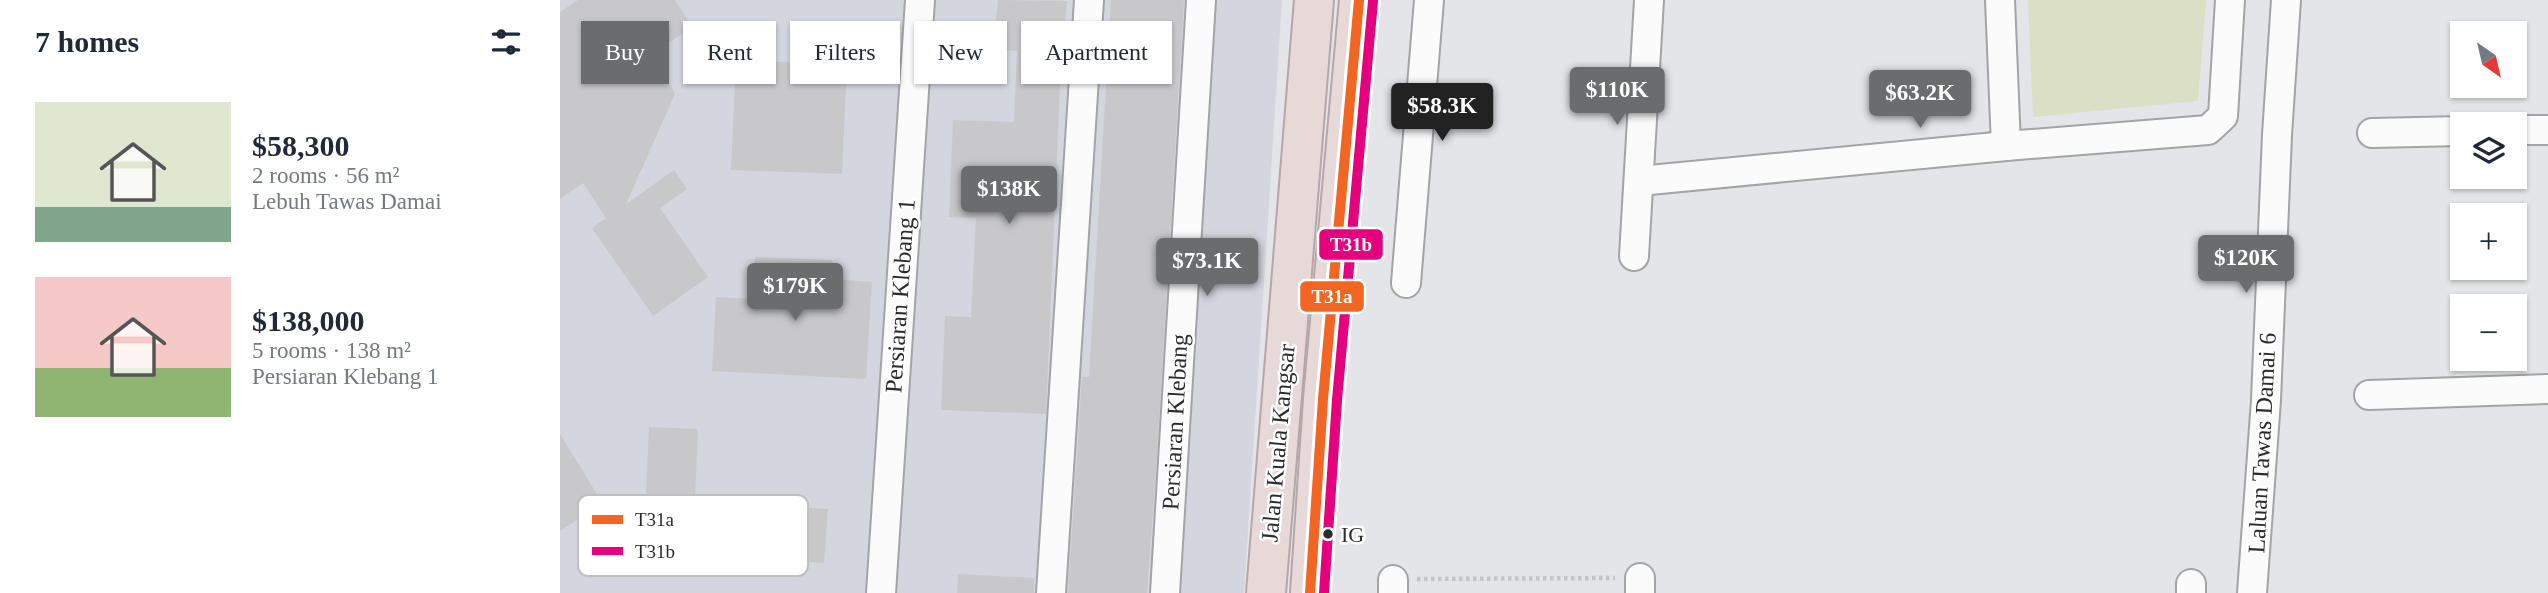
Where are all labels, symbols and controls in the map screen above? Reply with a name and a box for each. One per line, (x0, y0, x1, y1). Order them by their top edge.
chip: Buy (581, 21, 669, 84)
chip: Rent (683, 21, 776, 84)
chip: Filters (790, 21, 900, 84)
chip: New (914, 21, 1007, 84)
chip: Apartment (1021, 21, 1172, 84)
north arrow (2450, 21, 2527, 98)
map controls (2450, 21, 2527, 371)
icon: filters (487, 23, 525, 61)
text: 7 homes (35, 25, 139, 58)
pin: $110K (1568, 68, 1666, 127)
pin: $63.2K (1863, 71, 1977, 130)
text: $110K (1586, 77, 1648, 102)
text: $63.2K (1885, 80, 1955, 105)
pin: $58.3K (1385, 83, 1499, 143)
text: $58.3K (1407, 93, 1477, 118)
button: layers (2450, 112, 2527, 189)
text: $58,300 (252, 129, 350, 162)
icon: home (91, 130, 175, 214)
text: 2 rooms · 56 m² (252, 163, 399, 188)
pin: $138K (960, 166, 1058, 226)
text: $138K (977, 176, 1041, 201)
text: Lebuh Tawas Damai (252, 189, 442, 214)
street label: Persiaran Klebang 1 (880, 198, 920, 394)
button: + (2450, 203, 2527, 280)
line badge: T31b (1318, 228, 1384, 261)
text: T31b (1330, 234, 1372, 255)
pin: $120K (2197, 236, 2295, 295)
pin: $73.1K (1150, 238, 1264, 298)
text: $120K (2214, 245, 2278, 270)
text: $73.1K (1172, 248, 1242, 273)
pin: $179K (746, 264, 844, 323)
text: $179K (763, 273, 827, 298)
line badge: T31a (1299, 280, 1365, 313)
text: T31a (1311, 286, 1353, 307)
button: − (2450, 294, 2527, 371)
text: $138,000 (252, 304, 365, 337)
icon: home (91, 305, 175, 389)
street label: Laluan Tawas Damai 6 (2243, 332, 2281, 554)
street label: Persiaran Klebang (1157, 333, 1193, 511)
text: 5 rooms · 138 m² (252, 338, 411, 363)
street label: Jalan Kuala Kangsar (1256, 343, 1300, 543)
text: Persiaran Klebang 1 (252, 364, 439, 389)
legend (578, 495, 808, 576)
text: T31a (635, 509, 675, 530)
place label: IG (1341, 522, 1364, 547)
marker: IG (1321, 527, 1335, 541)
text: T31b (635, 541, 675, 562)

